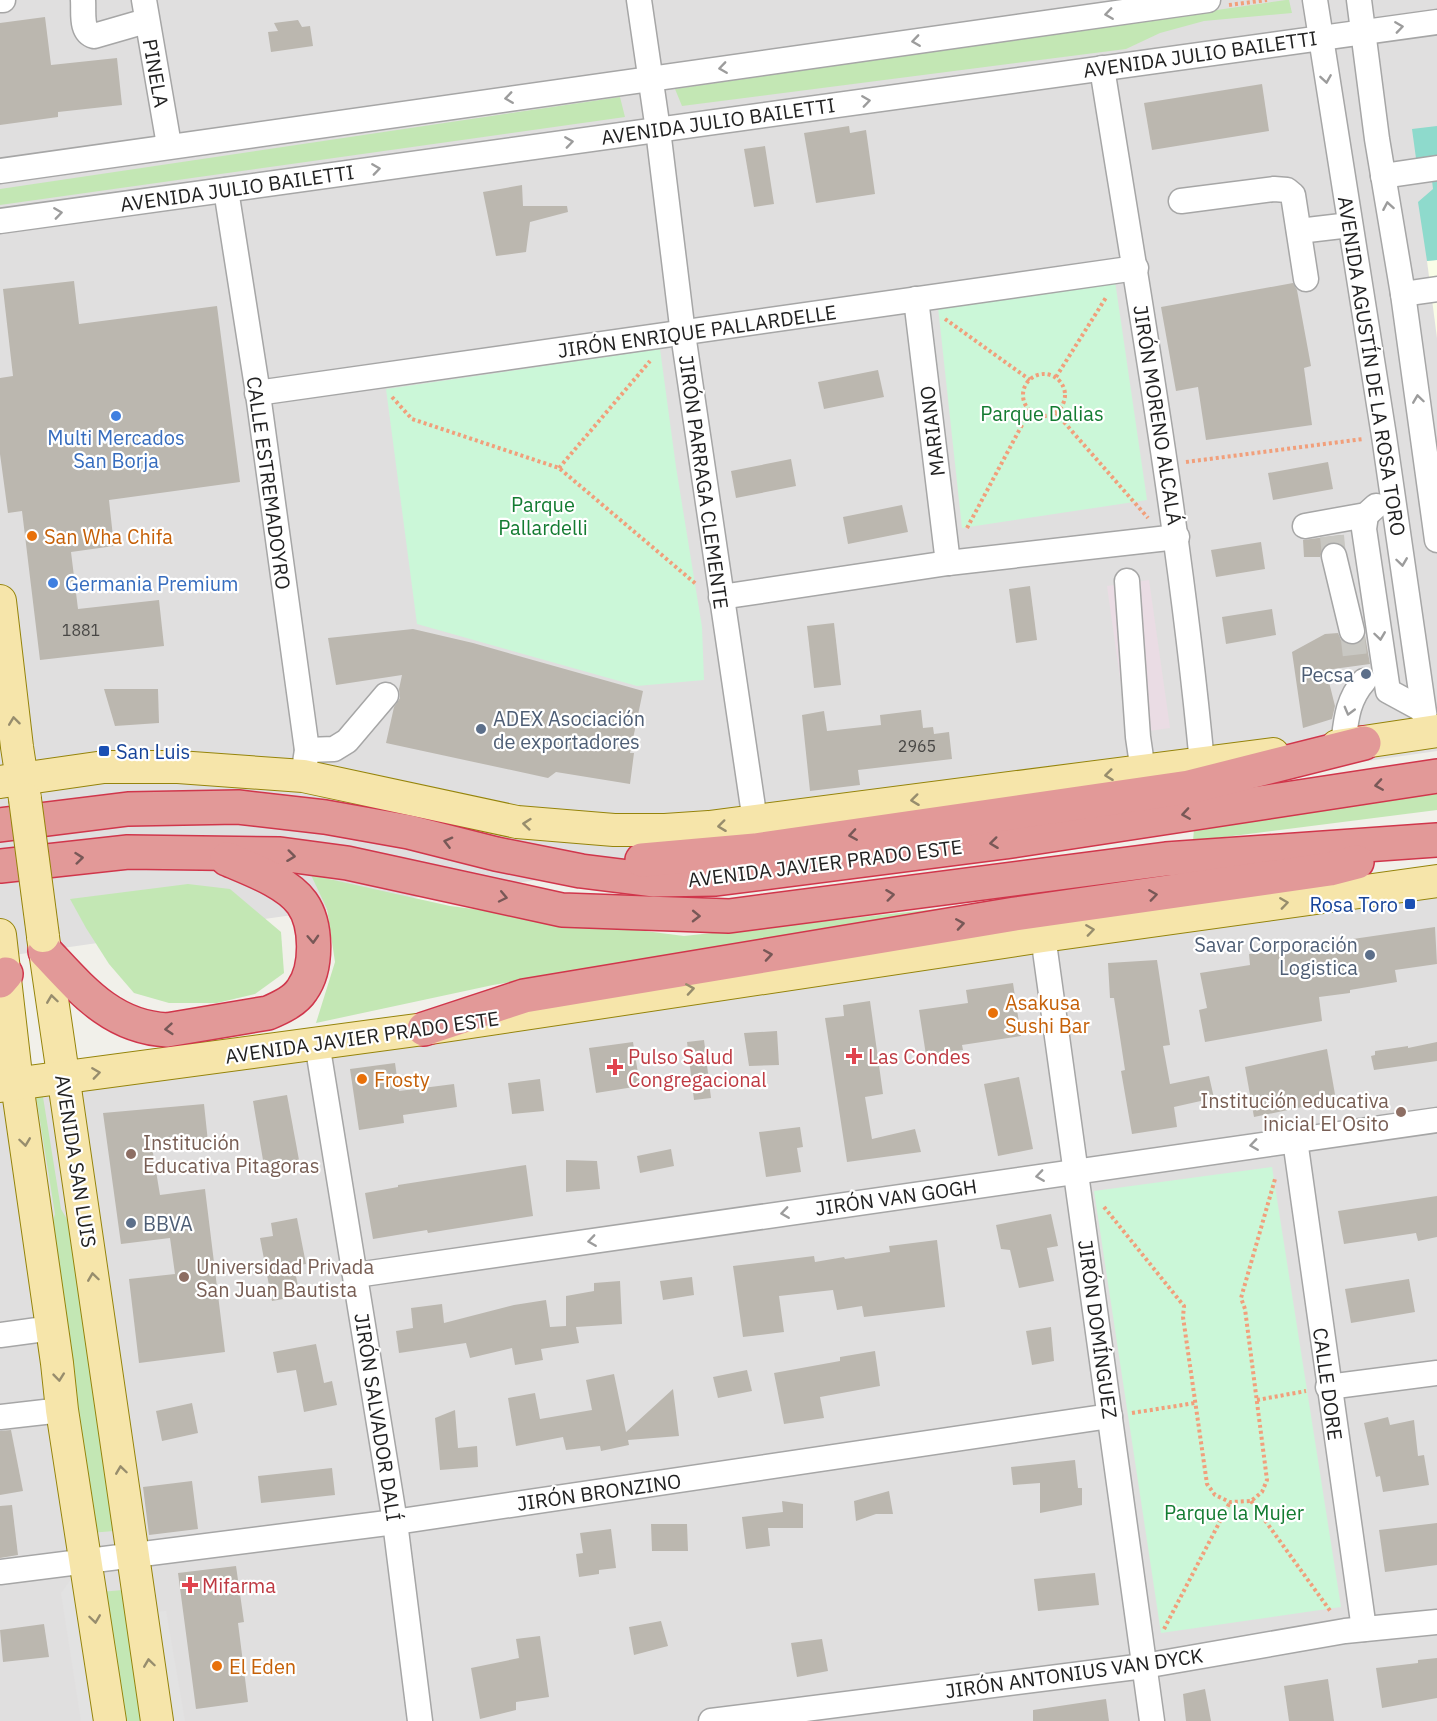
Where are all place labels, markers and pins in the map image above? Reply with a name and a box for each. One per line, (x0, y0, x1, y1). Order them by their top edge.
marker: Multi Mercados San Borja (109, 409, 123, 423)
place label: Multi Mercados San Borja (47, 424, 185, 474)
place label: San Wha Chifa (44, 523, 173, 550)
marker: San Wha Chifa (25, 529, 39, 543)
place label: Germania Premium (65, 570, 239, 597)
marker: Germania Premium (46, 576, 60, 590)
place label: Pecsa (1301, 661, 1354, 688)
marker: Pecsa (1359, 667, 1373, 681)
place label: ADEX Asociación de exportadores (493, 705, 645, 755)
marker: ADEX Asociación de exportadores (474, 722, 488, 736)
place label: San Luis (116, 738, 190, 765)
marker: San Luis (97, 744, 111, 758)
place label: Rosa Toro (1309, 891, 1398, 918)
marker: Rosa Toro (1403, 897, 1417, 911)
place label: Savar Corporación Logistica (1194, 931, 1358, 981)
marker: Savar Corporación Logistica (1363, 948, 1377, 962)
place label: Asakusa Sushi Bar (1005, 989, 1090, 1039)
marker: Asakusa Sushi Bar (986, 1006, 1000, 1020)
place label: Pulso Salud Congregacional (628, 1043, 767, 1093)
place label: Las Condes (868, 1043, 970, 1070)
marker: Las Condes (845, 1047, 863, 1065)
marker: Pulso Salud Congregacional (606, 1058, 624, 1076)
place label: Frosty (374, 1066, 430, 1093)
marker: Frosty (355, 1072, 369, 1086)
place label: Institución educativa inicial El Osito (1200, 1087, 1389, 1137)
marker: Institución educativa inicial El Osito (1394, 1105, 1408, 1119)
place label: Institución Educativa Pitagoras (143, 1129, 319, 1179)
marker: Institución Educativa Pitagoras (124, 1147, 138, 1161)
place label: BBVA (143, 1210, 193, 1237)
marker: BBVA (124, 1216, 138, 1230)
place label: Universidad Privada San Juan Bautista (196, 1253, 374, 1303)
marker: Universidad Privada San Juan Bautista (177, 1270, 191, 1284)
place label: Mifarma (202, 1572, 276, 1599)
marker: Mifarma (183, 1578, 197, 1592)
place label: El Eden (229, 1653, 296, 1680)
marker: El Eden (210, 1659, 224, 1673)

